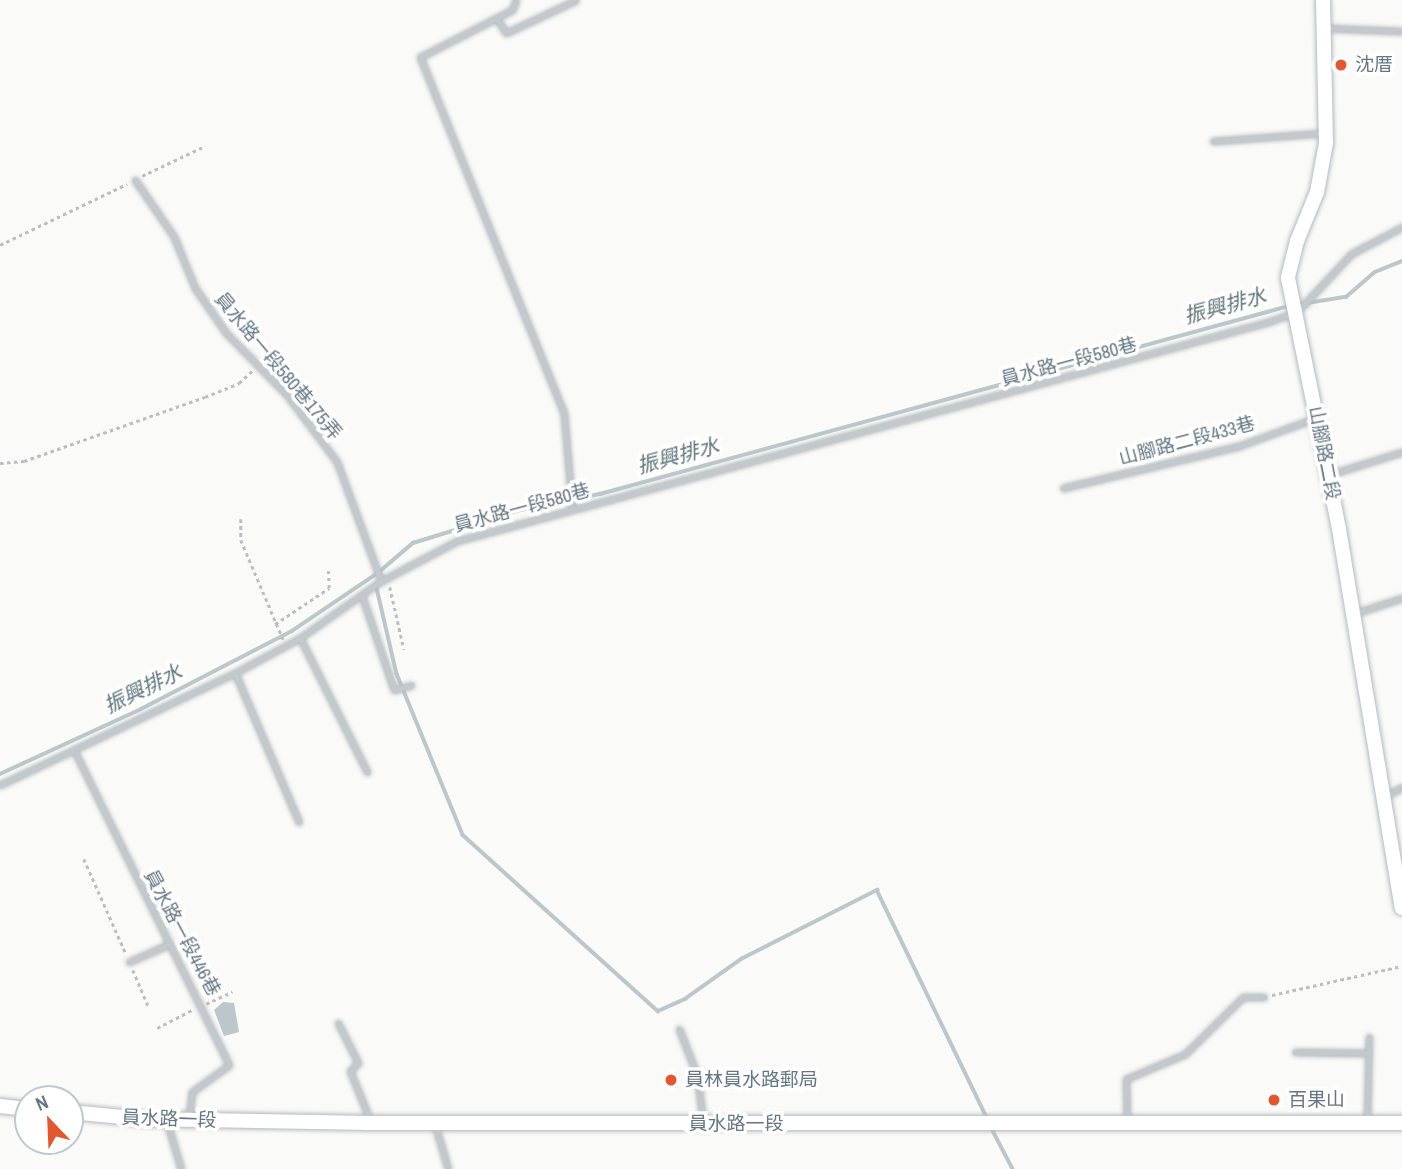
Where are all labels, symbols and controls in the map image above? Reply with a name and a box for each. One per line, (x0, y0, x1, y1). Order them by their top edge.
place label: 沈厝 (1355, 54, 1393, 76)
marker: 沈厝 (1333, 57, 1349, 73)
water label: 振興排水 (1181, 283, 1269, 329)
street label: 員水路一段580巷175弄 (210, 288, 346, 444)
street label: 員水路一段580巷 (998, 333, 1140, 391)
street label: 山腳路二段 (1304, 404, 1344, 502)
street label: 山腳路二段433巷 (1116, 412, 1258, 470)
water label: 振興排水 (634, 433, 722, 479)
street label: 員水路一段580巷 (451, 479, 593, 537)
water label: 振興排水 (100, 659, 186, 719)
street label: 員水路一段446巷 (139, 866, 225, 1000)
place label: 員林員水路郵局 (685, 1069, 818, 1091)
marker: 員林員水路郵局 (663, 1072, 679, 1088)
north arrow (14, 1085, 84, 1155)
text: N (31, 1088, 52, 1117)
place label: 百果山 (1288, 1089, 1345, 1111)
marker: 百果山 (1266, 1092, 1282, 1108)
street label: 員水路一段 (121, 1106, 217, 1132)
street label: 員水路一段 (689, 1113, 783, 1135)

